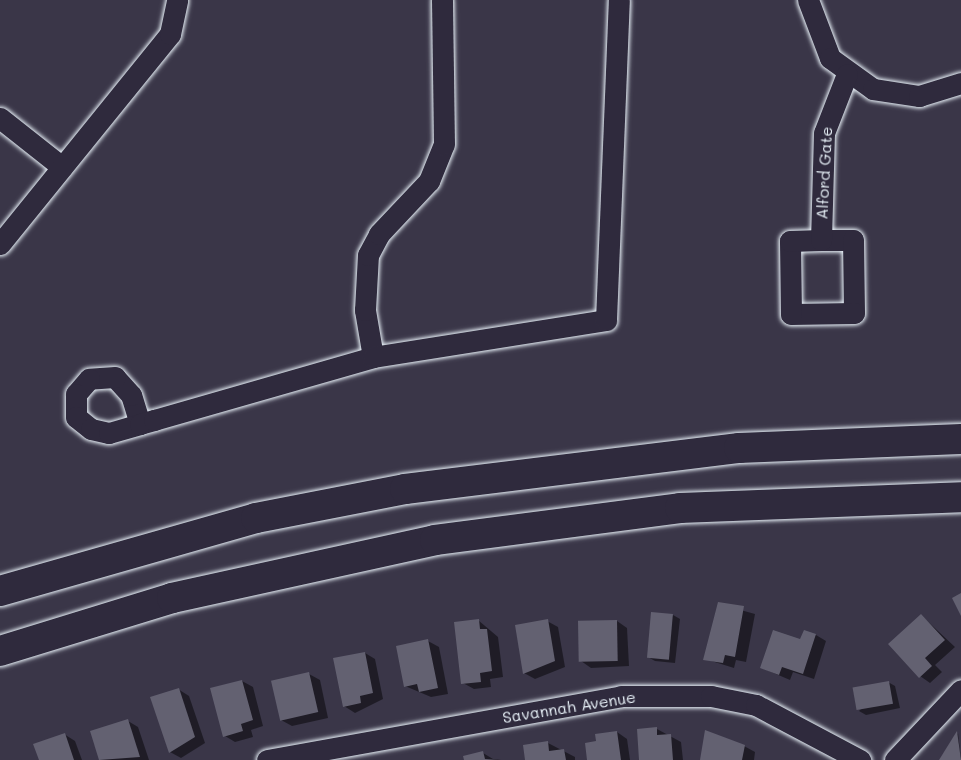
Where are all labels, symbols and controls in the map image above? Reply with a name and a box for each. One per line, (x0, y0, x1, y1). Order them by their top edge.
street label: Alford Gate (812, 126, 836, 220)
street label: Savannah Avenue (501, 687, 637, 727)

